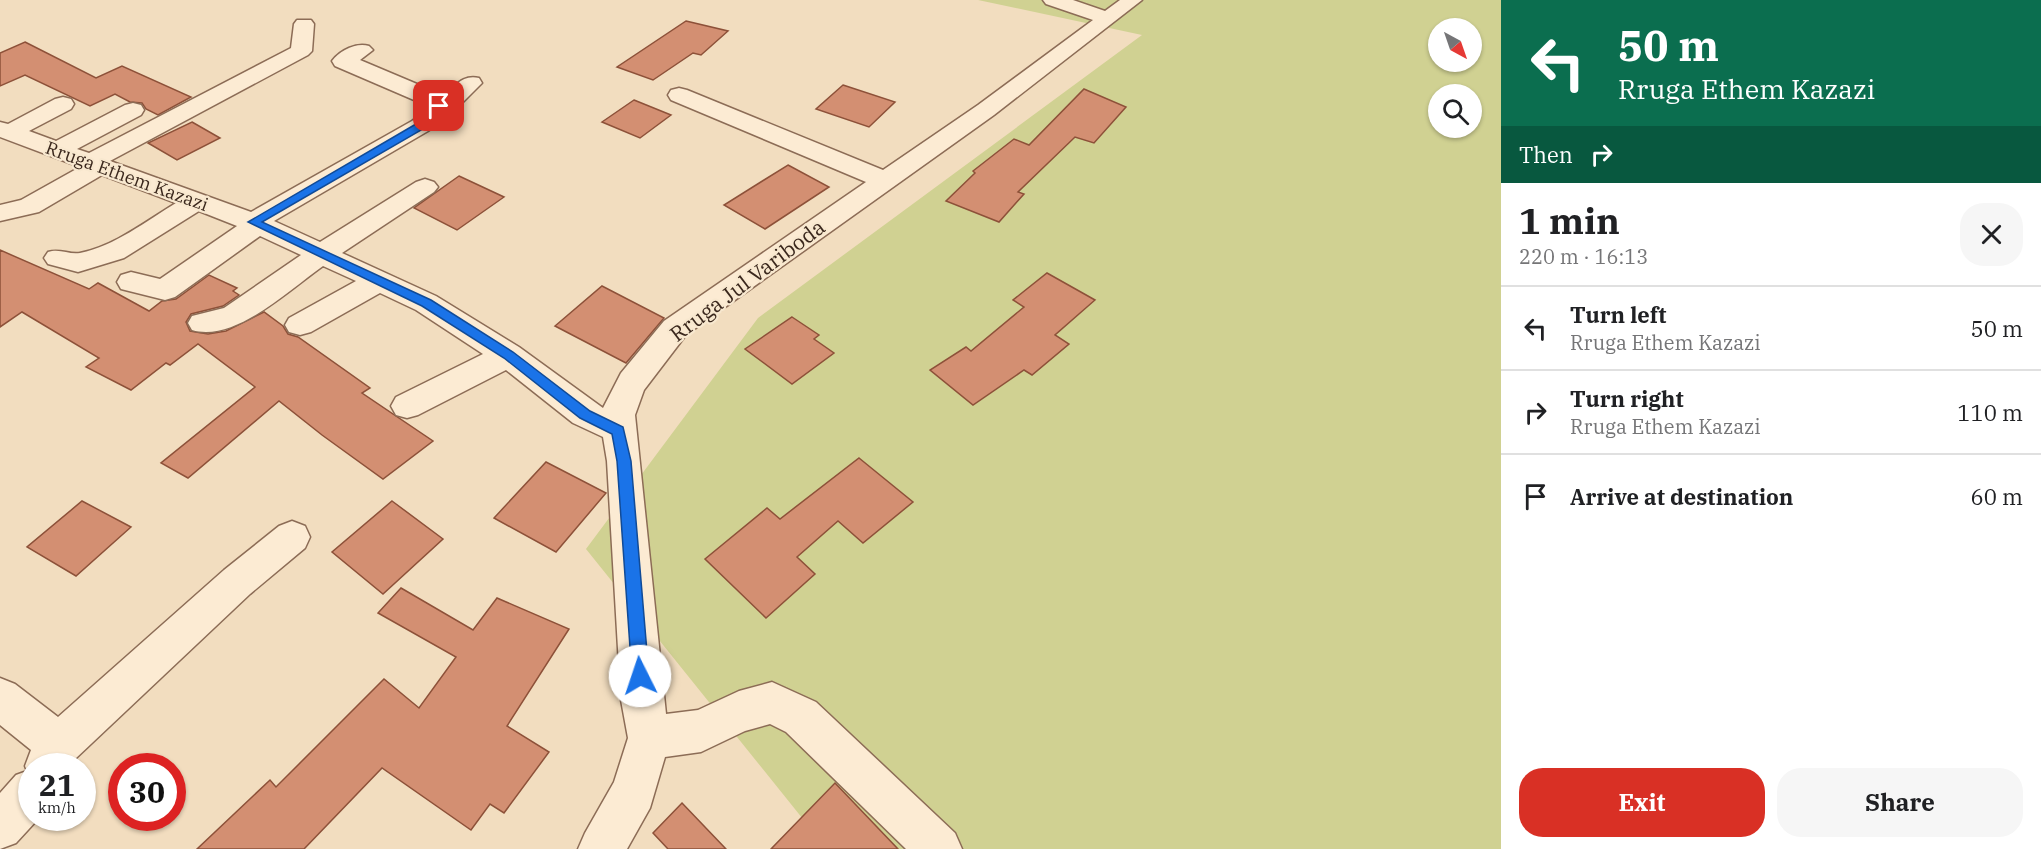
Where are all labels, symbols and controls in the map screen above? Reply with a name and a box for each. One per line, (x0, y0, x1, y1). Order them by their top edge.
north arrow (1428, 18, 1482, 72)
map controls (1428, 18, 1482, 138)
text: 50 m (1618, 18, 1719, 73)
icon: left (1519, 24, 1597, 102)
text: Rruga Ethem Kazazi (1618, 71, 1875, 106)
pin (413, 80, 464, 131)
button: search (1428, 84, 1482, 138)
icon: arrive (422, 89, 455, 122)
street label: Rruga Ethem Kazazi (42, 136, 212, 216)
icon: right (1585, 138, 1618, 171)
text: Then (1519, 140, 1573, 169)
text: 1 min (1519, 197, 1620, 244)
button: close (1960, 203, 2023, 266)
street label: Rruga Jul Variboda (664, 212, 830, 348)
text: 220 m · 16:13 (1519, 243, 1648, 270)
text: Turn left (1570, 300, 1666, 329)
icon: left (1519, 312, 1552, 345)
text: 50 m (1971, 314, 2023, 343)
text: Rruga Ethem Kazazi (1570, 329, 1761, 356)
text: Turn right (1570, 384, 1684, 413)
icon: right (1519, 396, 1552, 429)
text: 110 m (1957, 398, 2023, 427)
text: Rruga Ethem Kazazi (1570, 413, 1761, 440)
icon: arrive (1519, 480, 1552, 513)
text: Arrive at destination (1570, 482, 1793, 511)
text: 60 m (1971, 482, 2023, 511)
position arrow (608, 644, 672, 708)
speed limit sign: 30 (108, 753, 186, 831)
text: 21 (39, 765, 75, 804)
button: Exit (1519, 768, 1765, 837)
button: Share (1777, 768, 2023, 837)
text: km/h (38, 798, 76, 817)

